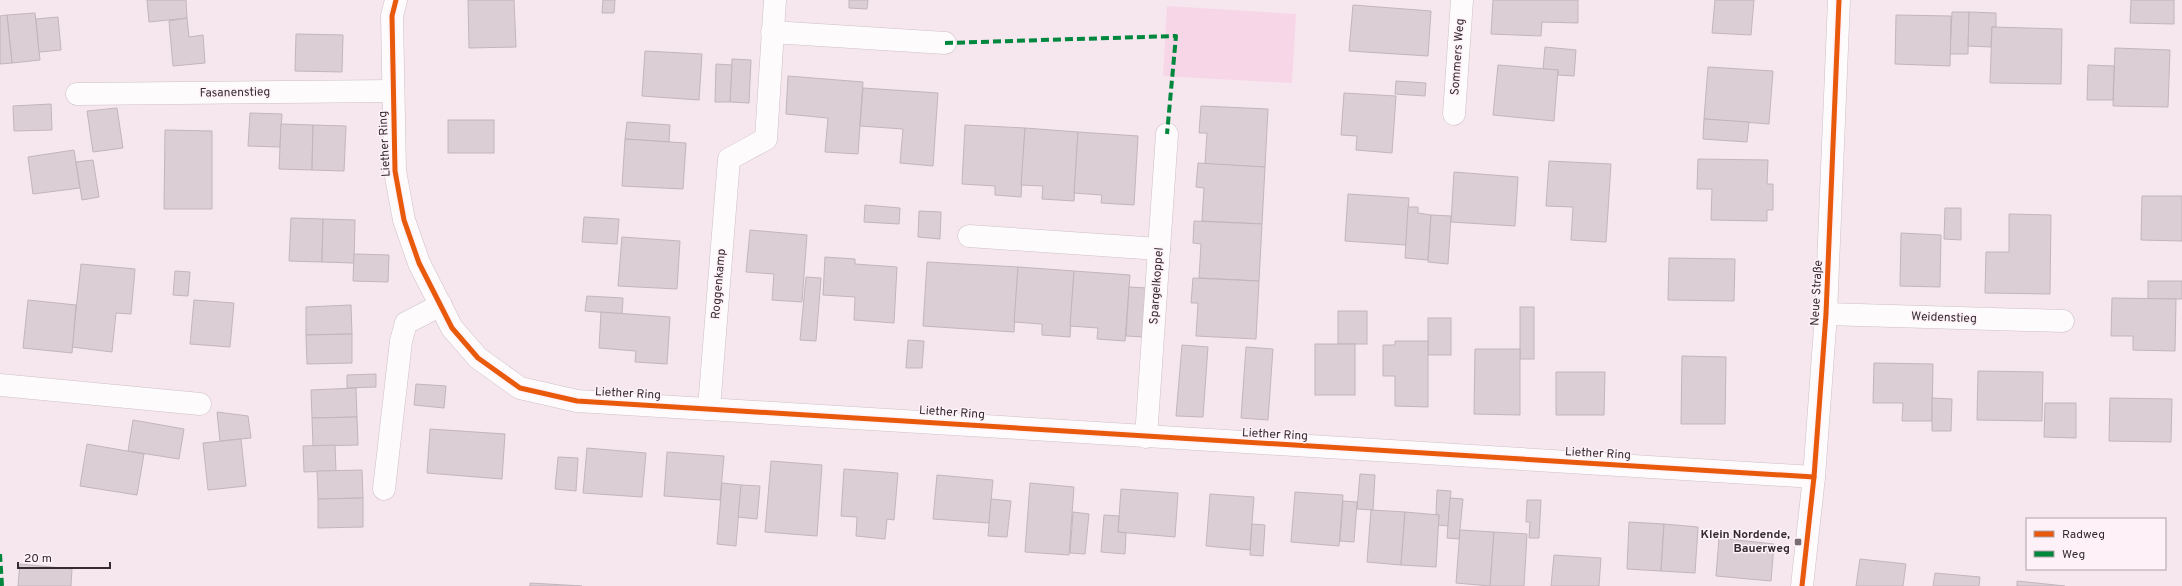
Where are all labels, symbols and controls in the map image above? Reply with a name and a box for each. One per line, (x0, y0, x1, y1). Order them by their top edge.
street label: Sommers Weg (1447, 18, 1469, 96)
street label: Fasanenstieg (200, 84, 270, 102)
street label: Liether Ring (375, 111, 395, 177)
street label: Spargelkoppel (1146, 247, 1168, 325)
street label: Roggenkamp (708, 248, 730, 320)
street label: Neue Straße (1807, 260, 1827, 326)
street label: Weidenstieg (1911, 309, 1977, 327)
street label: Liether Ring (595, 384, 661, 404)
street label: Liether Ring (918, 403, 986, 423)
street label: Liether Ring (1242, 425, 1308, 445)
street label: Liether Ring (1565, 444, 1631, 464)
legend (2026, 518, 2166, 570)
place label: Klein Nordende, Bauerweg (1701, 527, 1790, 557)
text: Radweg (2062, 527, 2105, 543)
marker: Klein Nordende, Bauerweg (1793, 537, 1803, 547)
scale bar (18, 544, 110, 570)
text: Weg (2062, 547, 2085, 563)
text: 20 m (24, 551, 52, 567)

